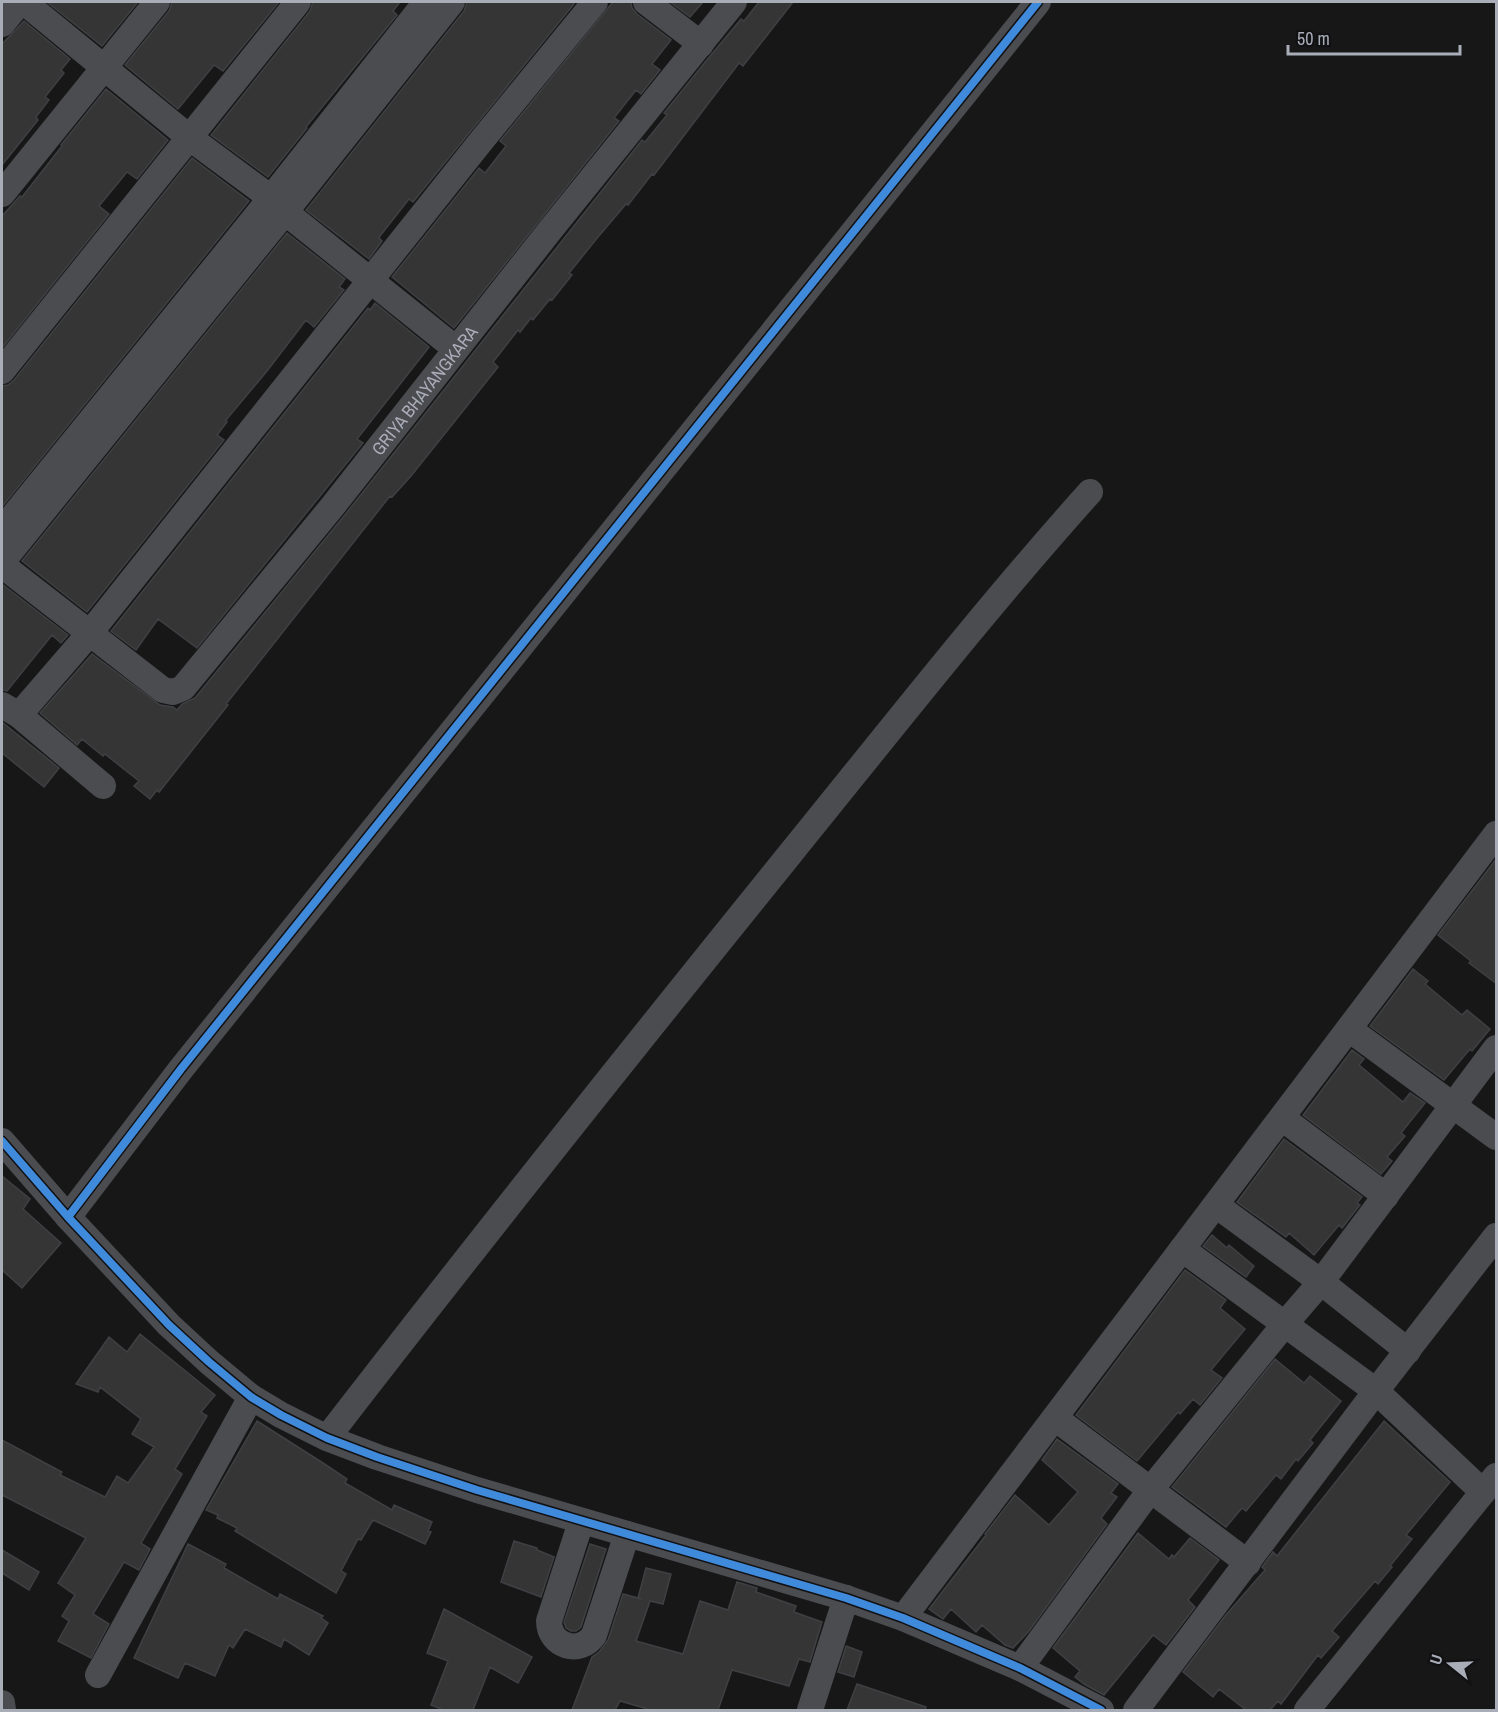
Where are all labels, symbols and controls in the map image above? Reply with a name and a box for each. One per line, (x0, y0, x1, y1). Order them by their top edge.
scale bar (1288, 18, 1460, 56)
text: 50 m (1297, 26, 1330, 51)
street label: GRIYA BHAYANGKARA (365, 320, 483, 460)
north arrow (1420, 1634, 1480, 1694)
text: U (1424, 1651, 1448, 1667)

